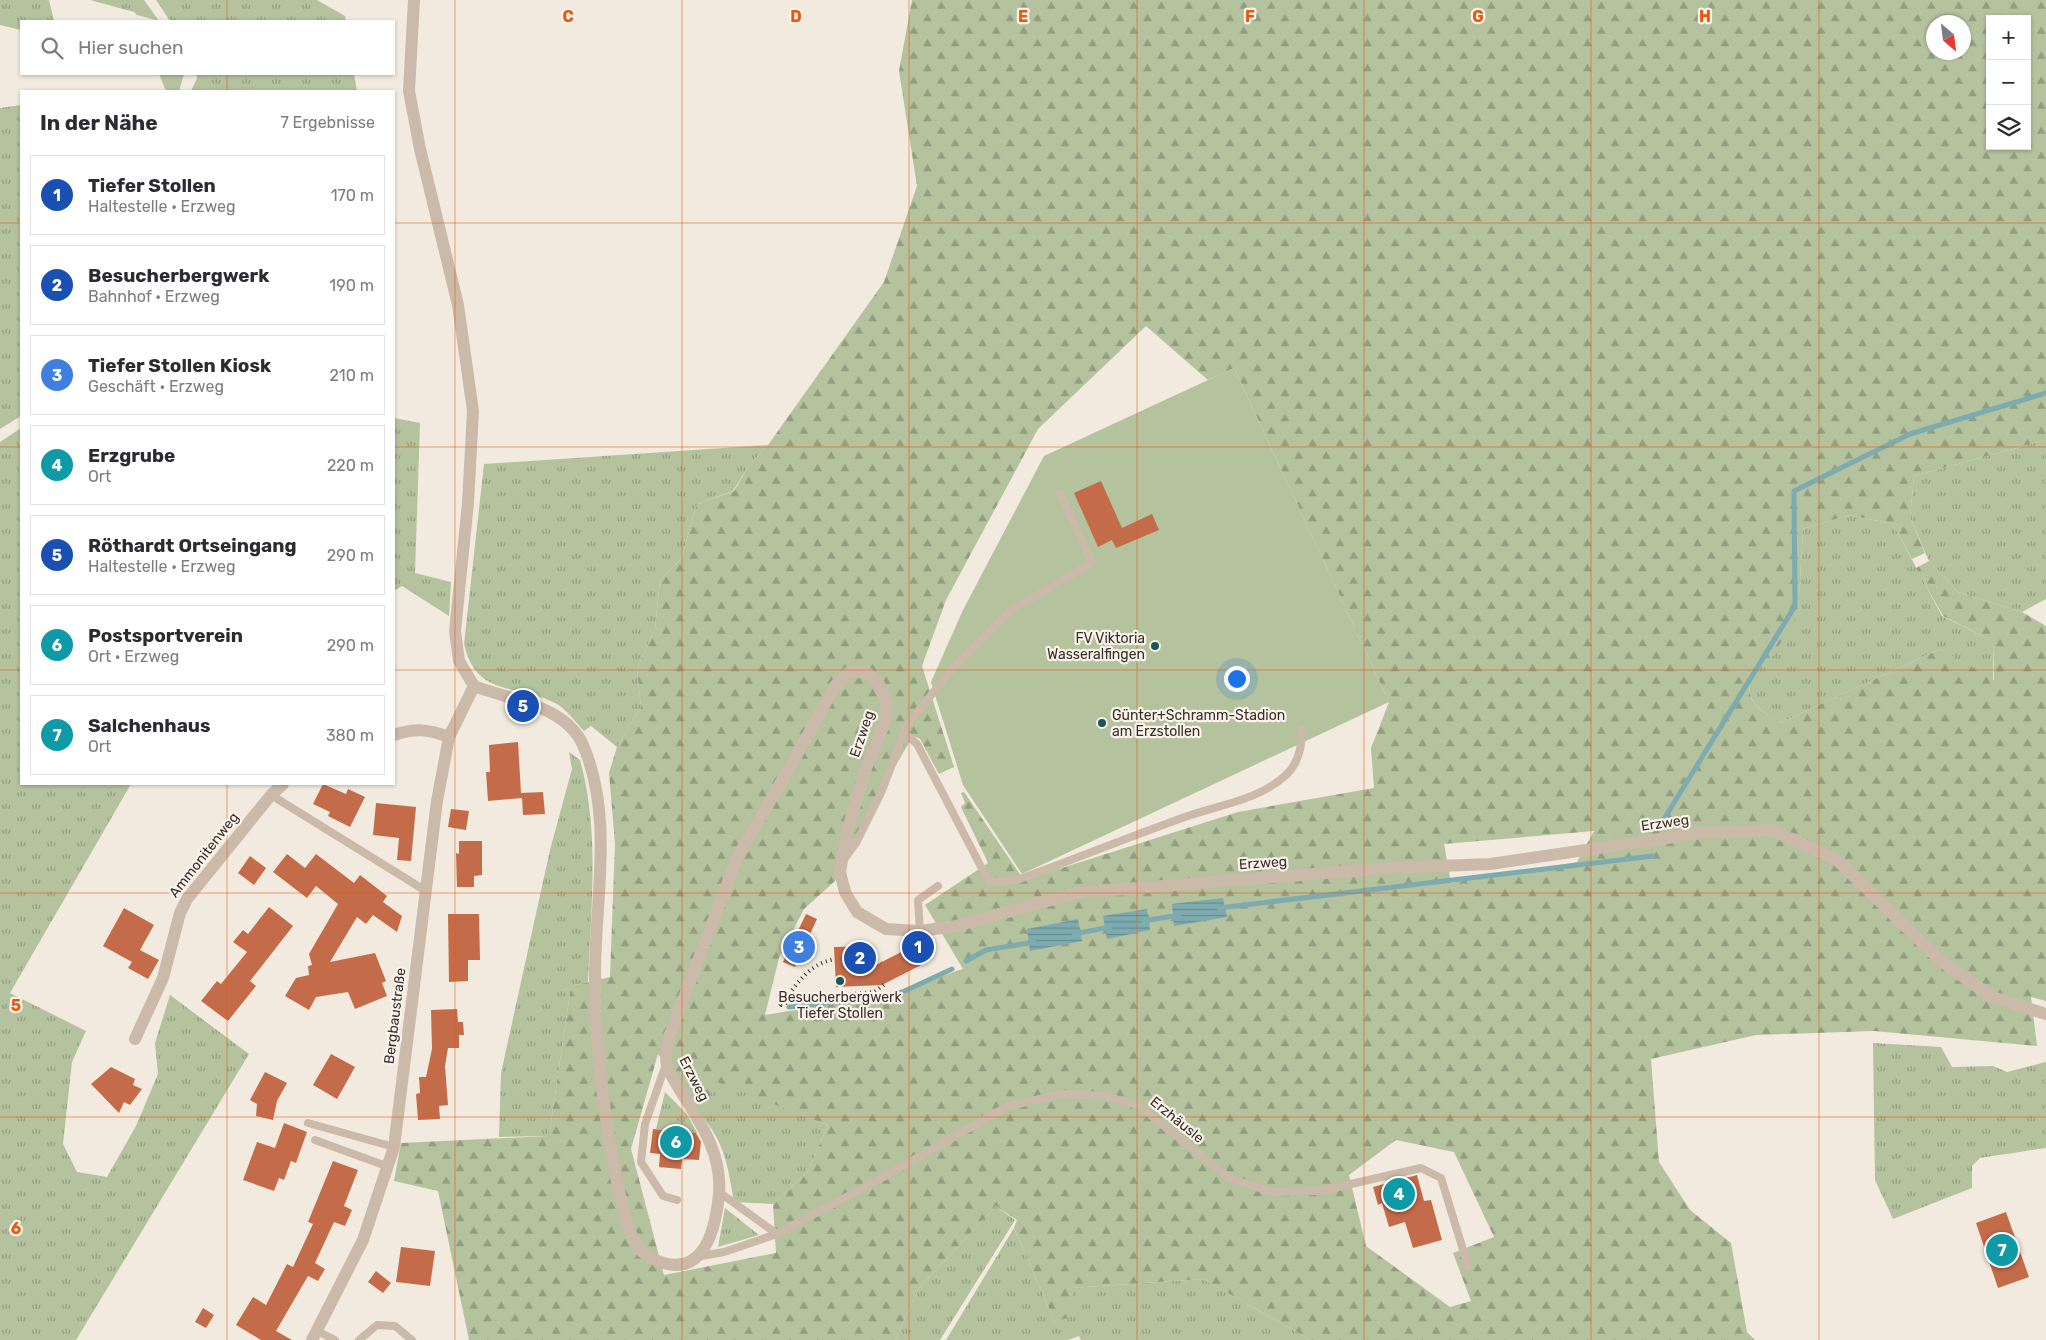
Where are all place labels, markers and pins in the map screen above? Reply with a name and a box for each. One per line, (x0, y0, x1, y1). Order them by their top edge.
place label: FV Viktoria Wasseralfingen (1047, 630, 1145, 663)
marker: FV Viktoria Wasseralfingen (1149, 640, 1161, 652)
pin: 5 (507, 687, 539, 725)
place label: Günter+Schramm-Stadion am Erzstollen (1112, 707, 1285, 740)
marker: Günter+Schramm-Stadion am Erzstollen (1096, 717, 1108, 729)
pin: 3 (783, 928, 815, 966)
pin: 1 (902, 928, 934, 966)
pin: 2 (844, 939, 876, 977)
marker: Besucherbergwerk Tiefer Stollen (834, 975, 846, 987)
place label: Besucherbergwerk Tiefer Stollen (778, 989, 902, 1022)
pin: 6 (660, 1123, 692, 1161)
pin: 4 (1383, 1175, 1415, 1213)
pin: 7 (1986, 1231, 2018, 1269)

